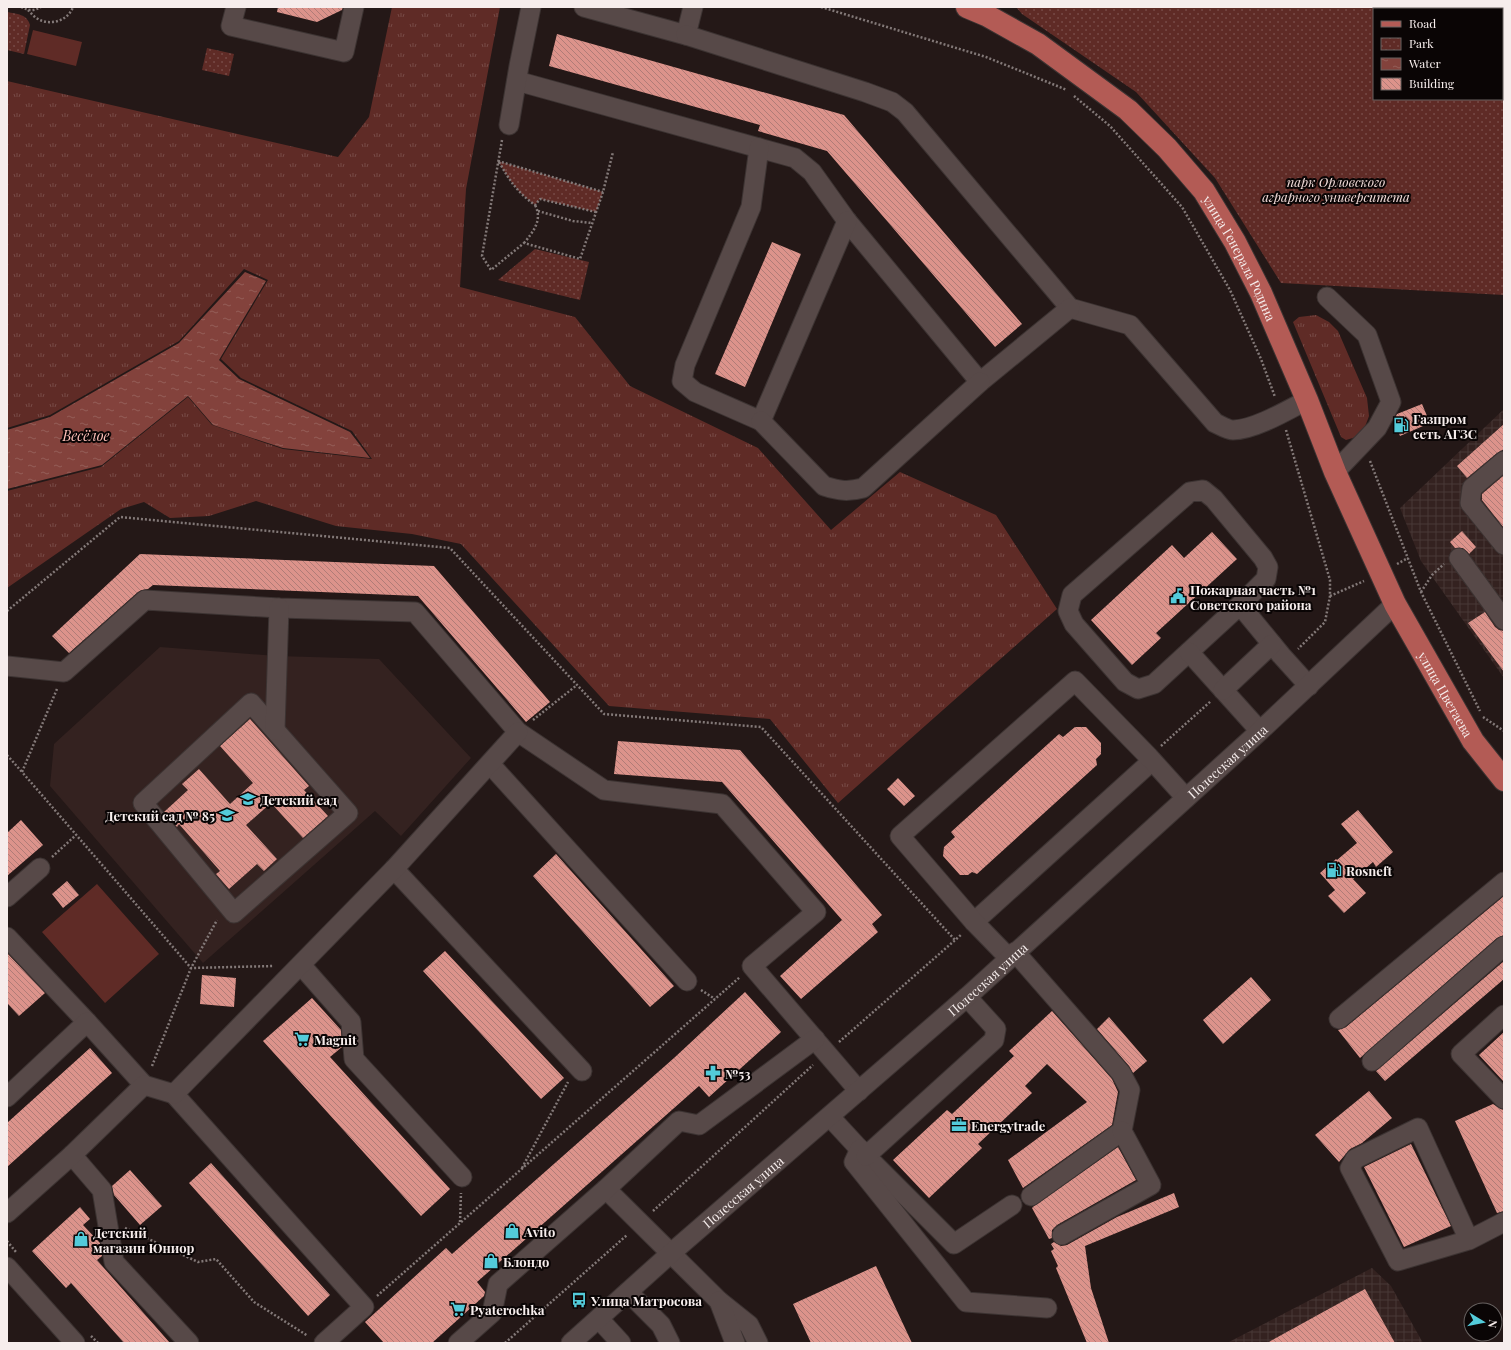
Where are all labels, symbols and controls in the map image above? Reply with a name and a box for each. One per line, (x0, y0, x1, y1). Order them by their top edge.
legend (1373, 8, 1503, 100)
text: Road (1409, 15, 1436, 31)
text: Park (1409, 35, 1434, 51)
text: Water (1408, 55, 1442, 71)
text: Building (1409, 75, 1455, 91)
park label: парк Орловского аграрного университета (1262, 173, 1410, 205)
street label: улица Генерала Родина (1199, 191, 1281, 324)
place label: Газпром сеть АГЗС (1413, 410, 1477, 442)
fuel station icon: Газпром сеть АГЗС (1392, 416, 1410, 434)
water label: Весёлое (61, 426, 110, 445)
place label: Пожарная часть №1 Советского района (1190, 581, 1316, 613)
public building icon: Пожарная часть №1 Советского района (1169, 587, 1187, 605)
street label: улица Цветаева (1415, 647, 1478, 740)
street label: Полесская улица (1184, 720, 1271, 801)
school or university icon: Детский сад (239, 790, 257, 808)
place label: Детский сад (260, 791, 337, 808)
school or university icon: Детский сад № 85 (218, 806, 236, 824)
place label: Детский сад № 85 (105, 807, 215, 824)
fuel station icon: Rosneft (1325, 861, 1343, 879)
place label: Rosneft (1346, 862, 1392, 879)
street label: Полесская улица (943, 938, 1031, 1019)
supermarket icon: Magnit (293, 1030, 311, 1048)
place label: Magnit (314, 1031, 357, 1048)
pharmacy icon: №53 (704, 1064, 722, 1082)
place label: №53 (725, 1065, 751, 1082)
office icon: Energytrade (950, 1116, 968, 1134)
place label: Energytrade (971, 1117, 1046, 1134)
street label: Полесская улица (698, 1151, 787, 1231)
shop icon: Avito (503, 1222, 521, 1240)
place label: Avito (523, 1223, 555, 1240)
place label: Детский магазин Юниор (93, 1224, 195, 1256)
shop icon: Детский магазин Юниор (72, 1230, 90, 1248)
shop icon: Блондо (482, 1252, 500, 1270)
place label: Блондо (503, 1253, 549, 1270)
bus stop icon: Улица Матросова (570, 1291, 588, 1309)
place label: Улица Матросова (590, 1292, 702, 1309)
supermarket icon: Pyaterochka (449, 1300, 467, 1318)
place label: Pyaterochka (470, 1301, 545, 1318)
north arrow (1463, 1302, 1503, 1342)
text: N (1485, 1319, 1501, 1329)

